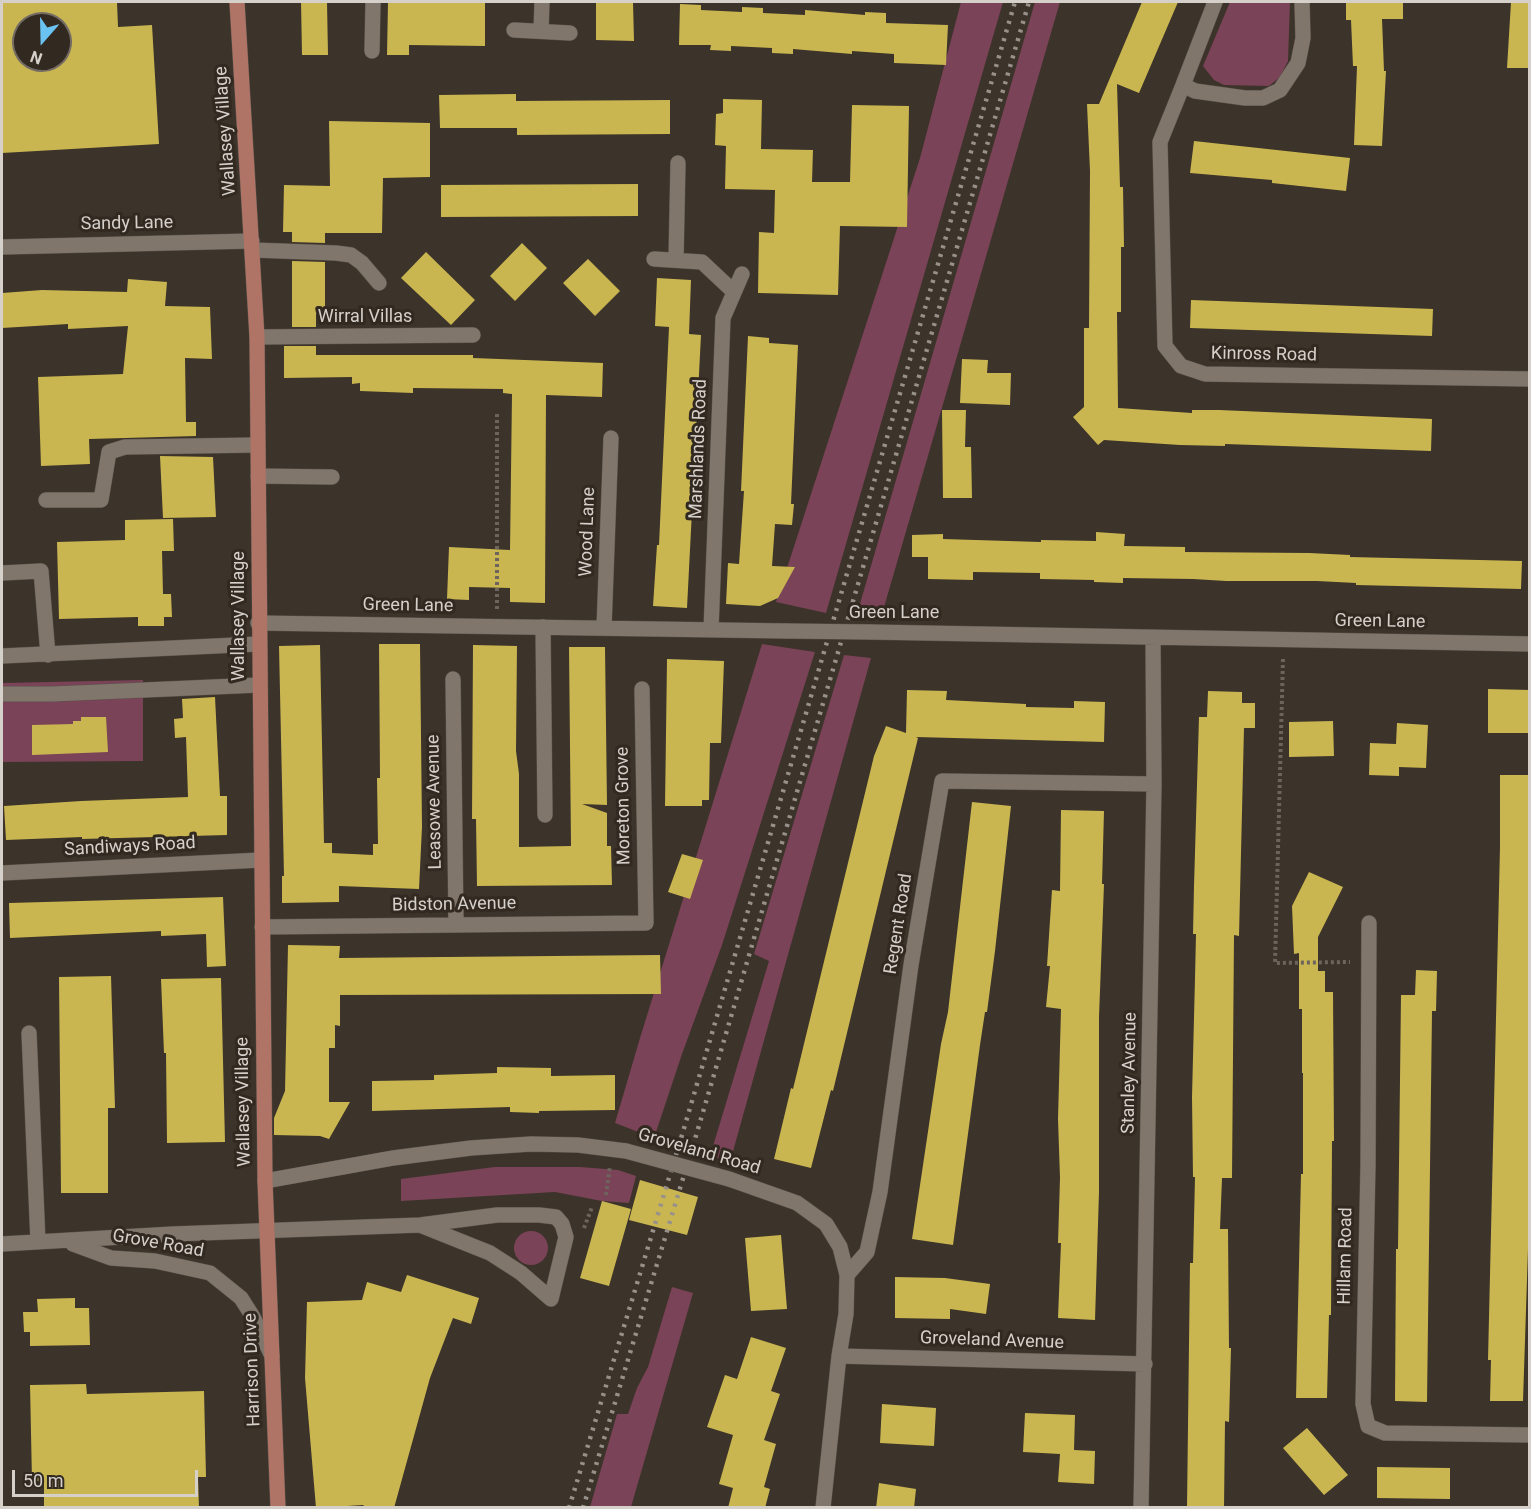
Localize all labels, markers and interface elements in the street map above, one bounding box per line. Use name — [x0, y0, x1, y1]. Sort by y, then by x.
north arrow — [12, 12, 72, 72]
text: N — [28, 47, 45, 68]
street label: Wallasey Village — [211, 66, 241, 196]
street label: Sandy Lane — [81, 212, 173, 236]
street label: Wirral Villas — [318, 306, 412, 328]
street label: Kinross Road — [1211, 343, 1317, 367]
street label: Marshlands Road — [686, 379, 712, 519]
street label: Wood Lane — [576, 487, 600, 577]
street label: Wallasey Village — [228, 551, 250, 681]
street label: Green Lane — [362, 594, 454, 618]
street label: Green Lane — [849, 602, 939, 624]
street label: Green Lane — [1334, 610, 1426, 634]
street label: Leasowe Avenue — [423, 734, 447, 870]
street label: Moreton Grove — [612, 747, 636, 865]
street label: Sandiways Road — [64, 833, 196, 861]
street label: Regent Road — [880, 872, 918, 976]
street label: Bidston Avenue — [392, 893, 516, 917]
street label: Stanley Avenue — [1118, 1012, 1142, 1134]
street label: Wallasey Village — [232, 1037, 256, 1167]
street label: Groveland Road — [635, 1124, 763, 1180]
street label: Hillam Road — [1334, 1207, 1358, 1305]
street label: Grove Road — [111, 1225, 205, 1263]
street label: Harrison Drive — [240, 1313, 266, 1427]
street label: Groveland Avenue — [920, 1328, 1064, 1354]
scale bar — [15, 1458, 201, 1496]
text: 50 m — [23, 1470, 63, 1491]

